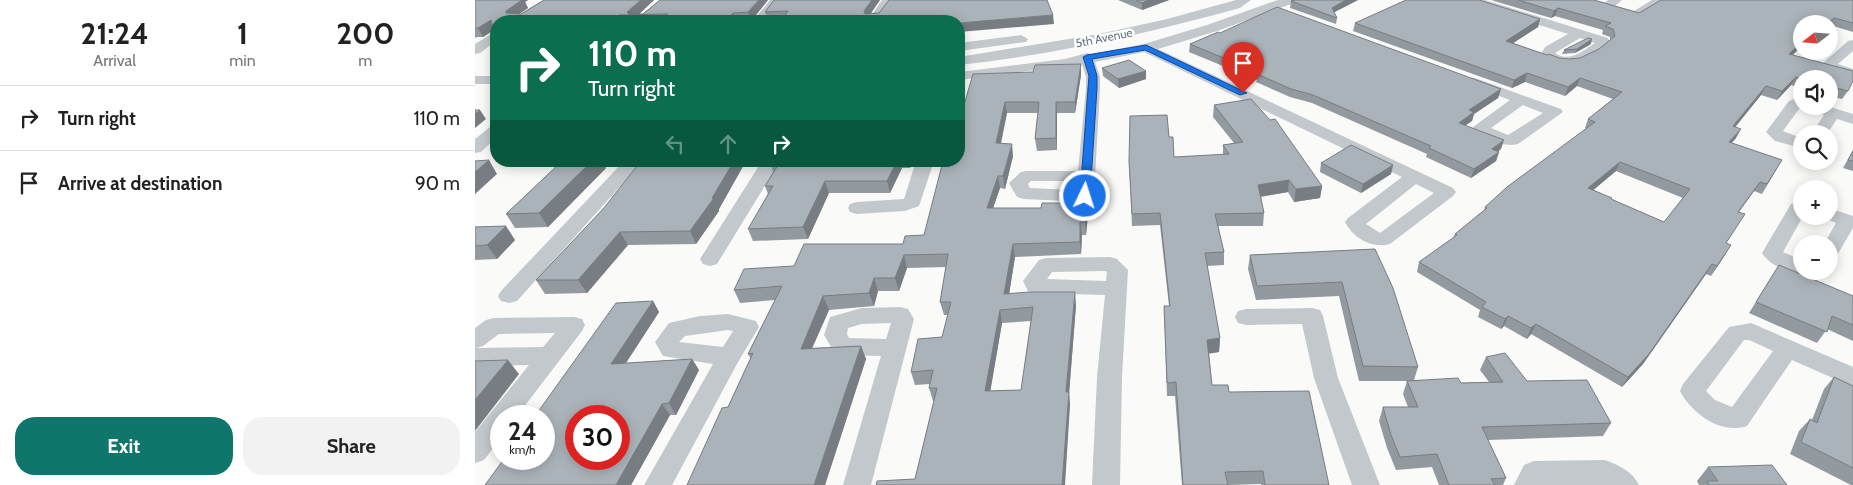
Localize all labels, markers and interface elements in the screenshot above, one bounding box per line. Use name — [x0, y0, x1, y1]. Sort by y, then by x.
text: 21:24 — [81, 15, 149, 52]
text: 1 — [237, 15, 248, 52]
text: 200 — [336, 15, 394, 52]
north arrow — [1793, 15, 1837, 60]
map controls — [1793, 15, 1838, 280]
street label: 5th Avenue — [1074, 25, 1134, 50]
text: 110 m — [588, 32, 677, 75]
icon: right — [505, 35, 570, 100]
pin — [1222, 42, 1264, 93]
icon: arrive — [1229, 49, 1257, 77]
text: Arrival — [93, 51, 136, 70]
text: min — [229, 51, 256, 70]
text: m — [358, 51, 372, 70]
button: sound — [1793, 70, 1838, 115]
text: Turn right — [588, 75, 675, 102]
icon: right — [15, 104, 43, 132]
text: Turn right — [58, 107, 136, 130]
text: 110 m — [413, 107, 460, 130]
button: search — [1793, 125, 1838, 170]
icon: left — [661, 130, 689, 158]
icon: ahead — [714, 130, 742, 158]
icon: right — [767, 130, 795, 158]
icon: arrive — [15, 169, 43, 197]
position arrow — [1058, 169, 1110, 221]
text: Arrive at destination — [58, 172, 222, 195]
text: 90 m — [415, 172, 460, 195]
button: + — [1793, 180, 1838, 225]
button: − — [1793, 235, 1838, 280]
speed limit sign: 30 — [565, 405, 630, 470]
text: 24 — [508, 416, 537, 446]
button: Exit — [15, 417, 233, 475]
button: Share — [243, 417, 460, 475]
text: km/h — [509, 442, 536, 457]

